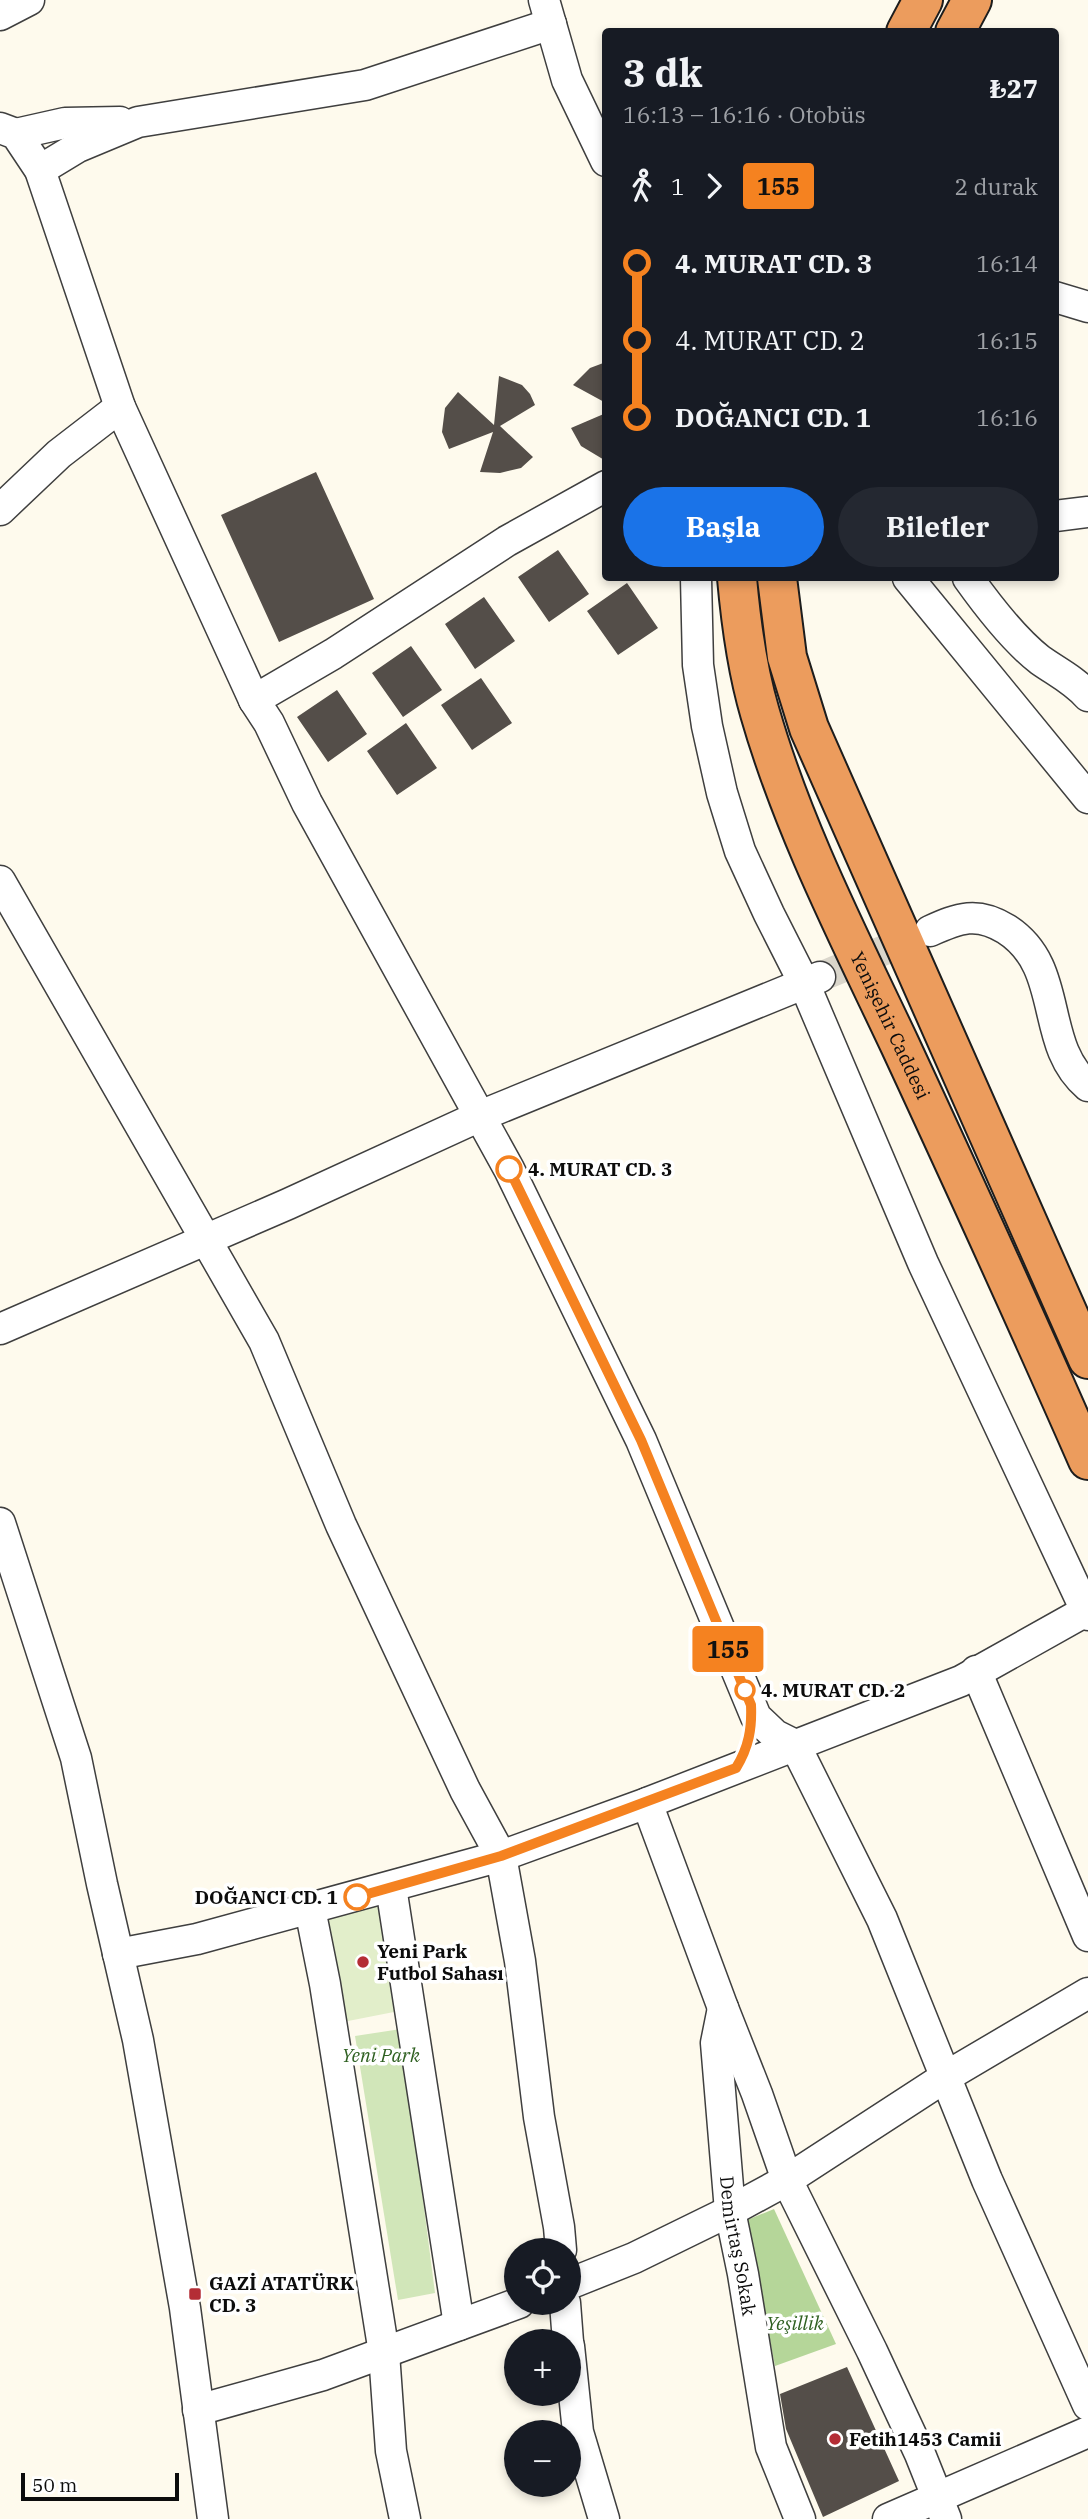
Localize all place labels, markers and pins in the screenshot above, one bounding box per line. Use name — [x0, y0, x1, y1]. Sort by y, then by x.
marker: 4. MURAT CD. 3 — [496, 1156, 522, 1182]
place label: 4. MURAT CD. 3 — [528, 1157, 672, 1181]
place label: 4. MURAT CD. 2 — [761, 1678, 905, 1702]
marker: 4. MURAT CD. 2 — [735, 1680, 755, 1700]
marker: DOĞANCI CD. 1 — [344, 1884, 370, 1910]
place label: DOĞANCI CD. 1 — [195, 1885, 338, 1909]
place label: Yeni Park Futbol Sahası — [377, 1939, 504, 1985]
marker: Yeni Park Futbol Sahası — [355, 1954, 371, 1970]
place label: GAZİ ATATÜRK CD. 3 — [209, 2271, 355, 2317]
marker: GAZİ ATATÜRK CD. 3 — [187, 2286, 203, 2302]
place label: Fetih1453 Camii — [849, 2427, 1001, 2451]
marker: Fetih1453 Camii — [827, 2431, 843, 2447]

